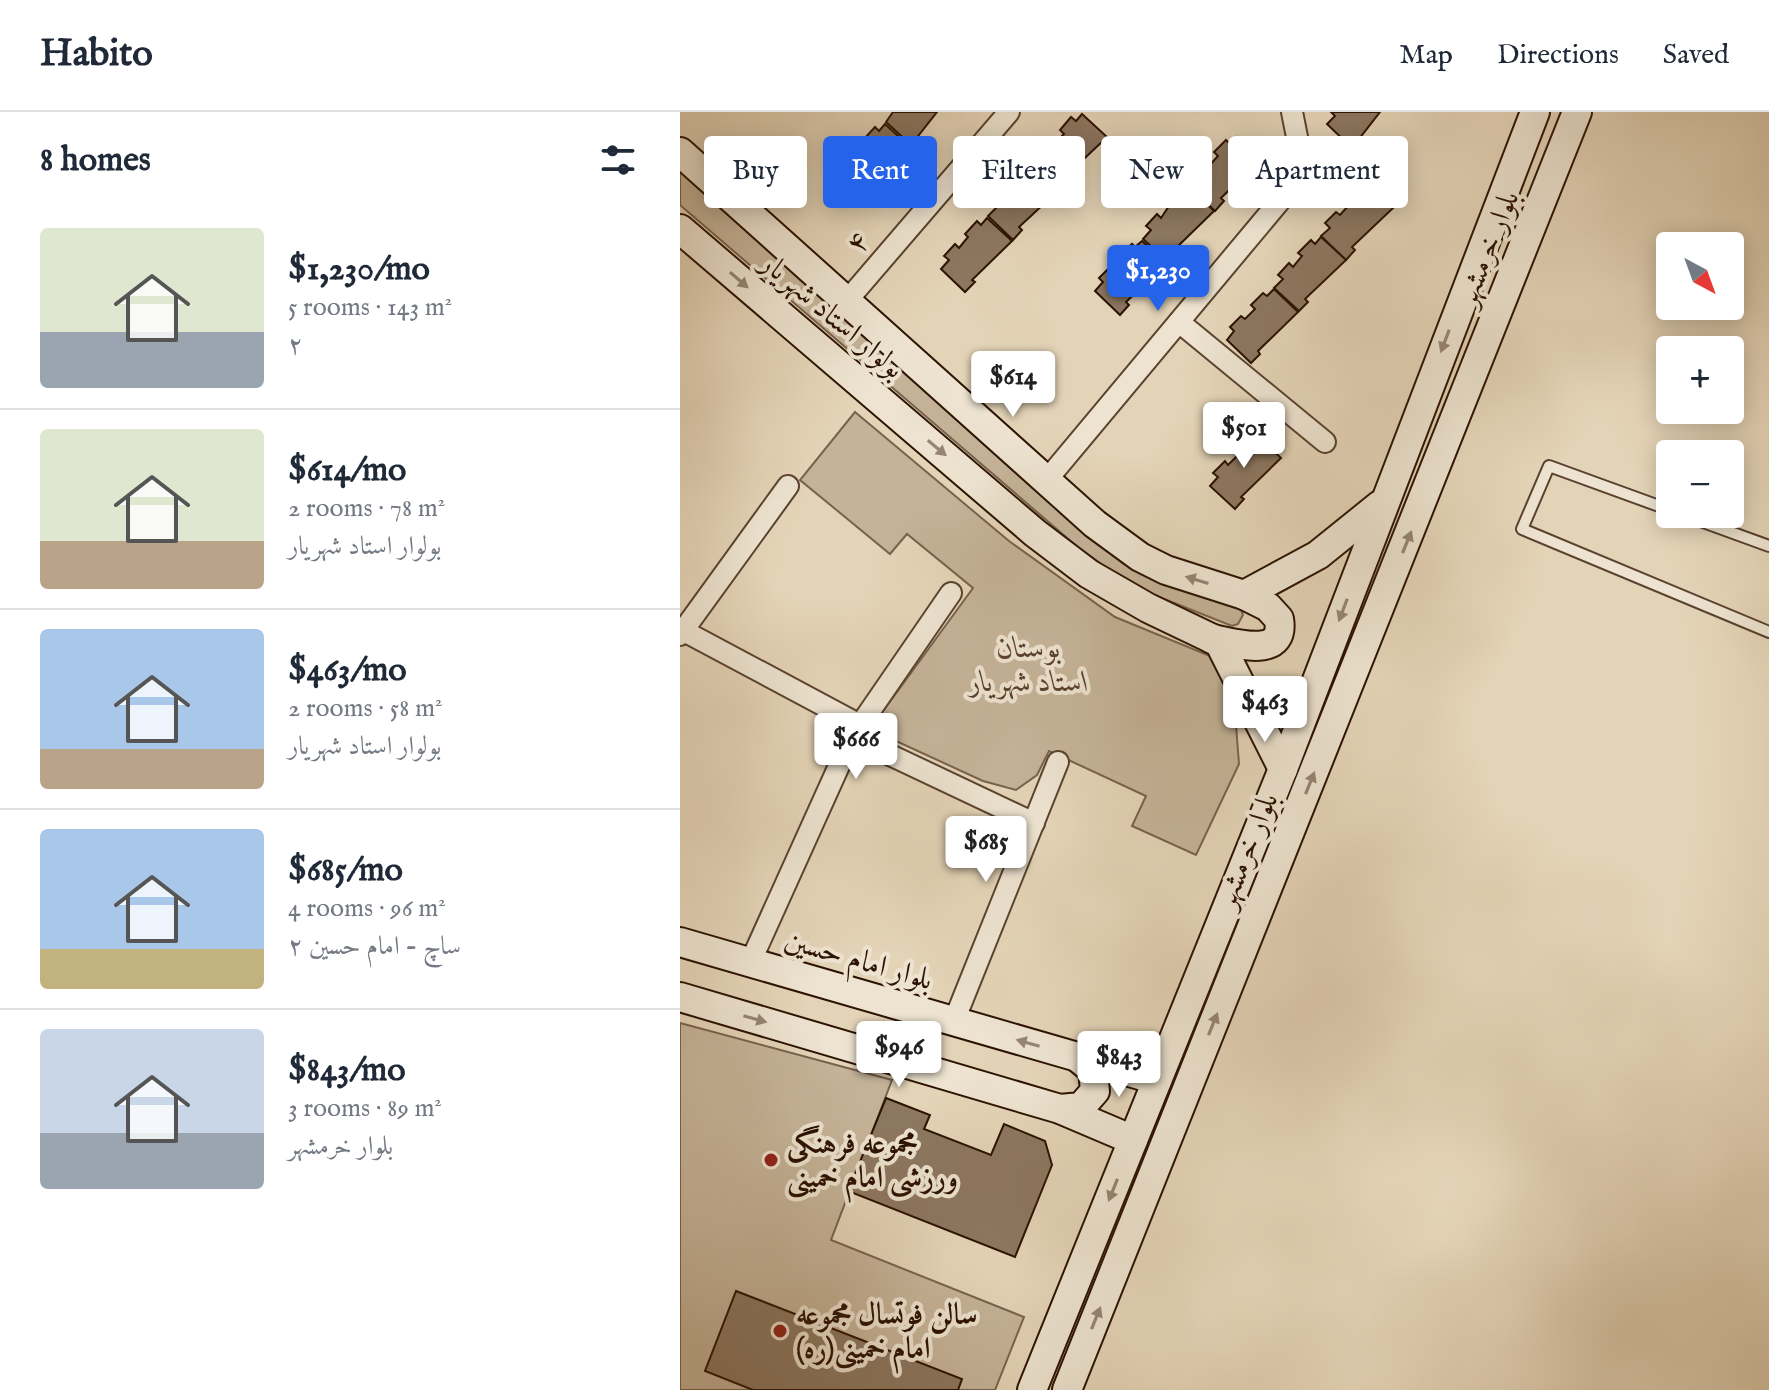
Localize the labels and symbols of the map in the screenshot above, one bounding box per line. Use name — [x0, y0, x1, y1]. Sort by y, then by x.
street label: بلوار خرمشهر — [1447, 185, 1529, 315]
street label: ۴ — [838, 224, 879, 262]
north arrow — [1656, 232, 1744, 320]
street label: بولوار استاد شهریار — [749, 243, 912, 388]
pin: $1,230 — [1093, 245, 1223, 313]
one-way arrow — [729, 271, 749, 288]
one-way arrow — [1438, 329, 1451, 353]
pin: $614 — [966, 351, 1060, 419]
pin: $501 — [1197, 402, 1291, 470]
one-way arrow — [927, 439, 947, 456]
one-way arrow — [1400, 530, 1413, 554]
one-way arrow — [1184, 573, 1208, 585]
one-way arrow — [1336, 598, 1349, 622]
park label: بوستان استاد شهریار — [967, 630, 1089, 702]
pin: $463 — [1218, 676, 1312, 744]
pin: $666 — [809, 713, 903, 781]
one-way arrow — [1304, 771, 1317, 795]
street label: بلوار خرمشهر — [1206, 787, 1288, 917]
pin: $685 — [939, 816, 1033, 884]
street label: بلوار امام حسین — [778, 922, 937, 1005]
one-way arrow — [1207, 1012, 1220, 1036]
one-way arrow — [743, 1013, 767, 1026]
pin: $946 — [852, 1021, 946, 1089]
pin: $843 — [1072, 1031, 1166, 1099]
one-way arrow — [1016, 1036, 1040, 1049]
place label: مجموعه فرهنگی ورزشی امام خمینی — [787, 1125, 958, 1203]
marker: مجموعه فرهنگی ورزشی امام خمینی — [762, 1151, 780, 1169]
one-way arrow — [1106, 1178, 1119, 1202]
place label: سالن فوتسال مجموعه امام خمینی(ره) — [796, 1297, 978, 1374]
one-way arrow — [1090, 1306, 1103, 1330]
marker: سالن فوتسال مجموعه امام خمینی(ره) — [771, 1322, 789, 1340]

